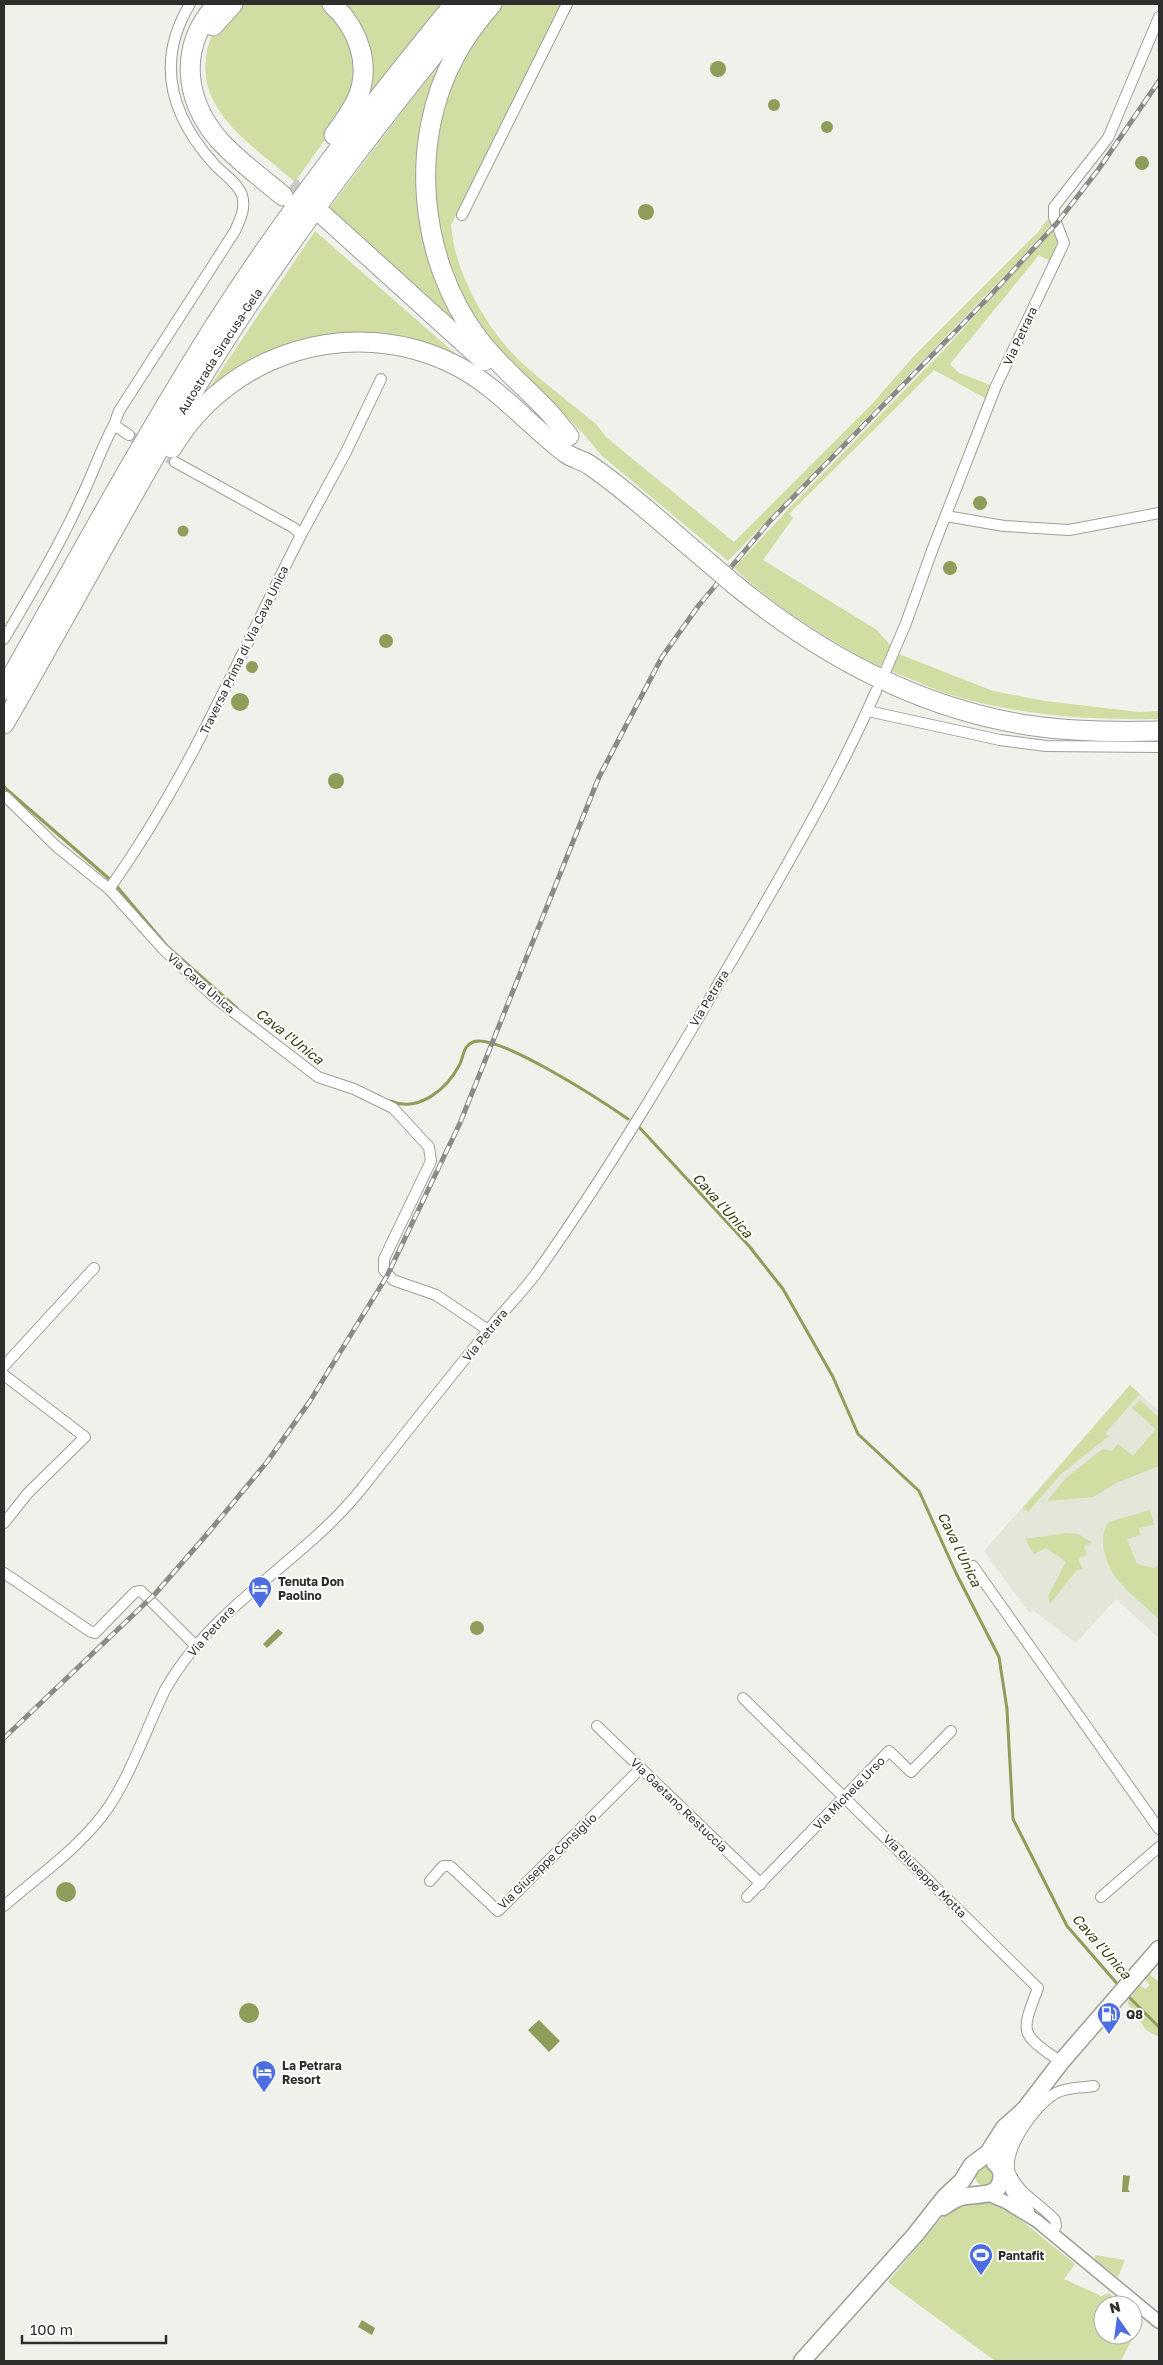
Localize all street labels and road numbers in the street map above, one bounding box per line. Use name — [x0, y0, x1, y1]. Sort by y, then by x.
street label: Autostrada Siracusa-Gela — [174, 285, 265, 417]
street label: Via Petrara — [1000, 304, 1040, 368]
street label: Traversa Prima di Via Cava Unica — [196, 563, 292, 737]
street label: Via Cava Unica — [164, 950, 238, 1016]
street label: Via Petrara — [686, 967, 732, 1029]
street label: Via Petrara — [459, 1306, 511, 1364]
street label: Via Petrara — [184, 1602, 238, 1660]
street label: Via Michele Urso — [810, 1753, 888, 1833]
street label: Via Gaetano Restuccia — [627, 1755, 731, 1855]
street label: Via Giuseppe Consiglio — [494, 1810, 600, 1912]
street label: Via Giuseppe Motta — [880, 1831, 970, 1921]

